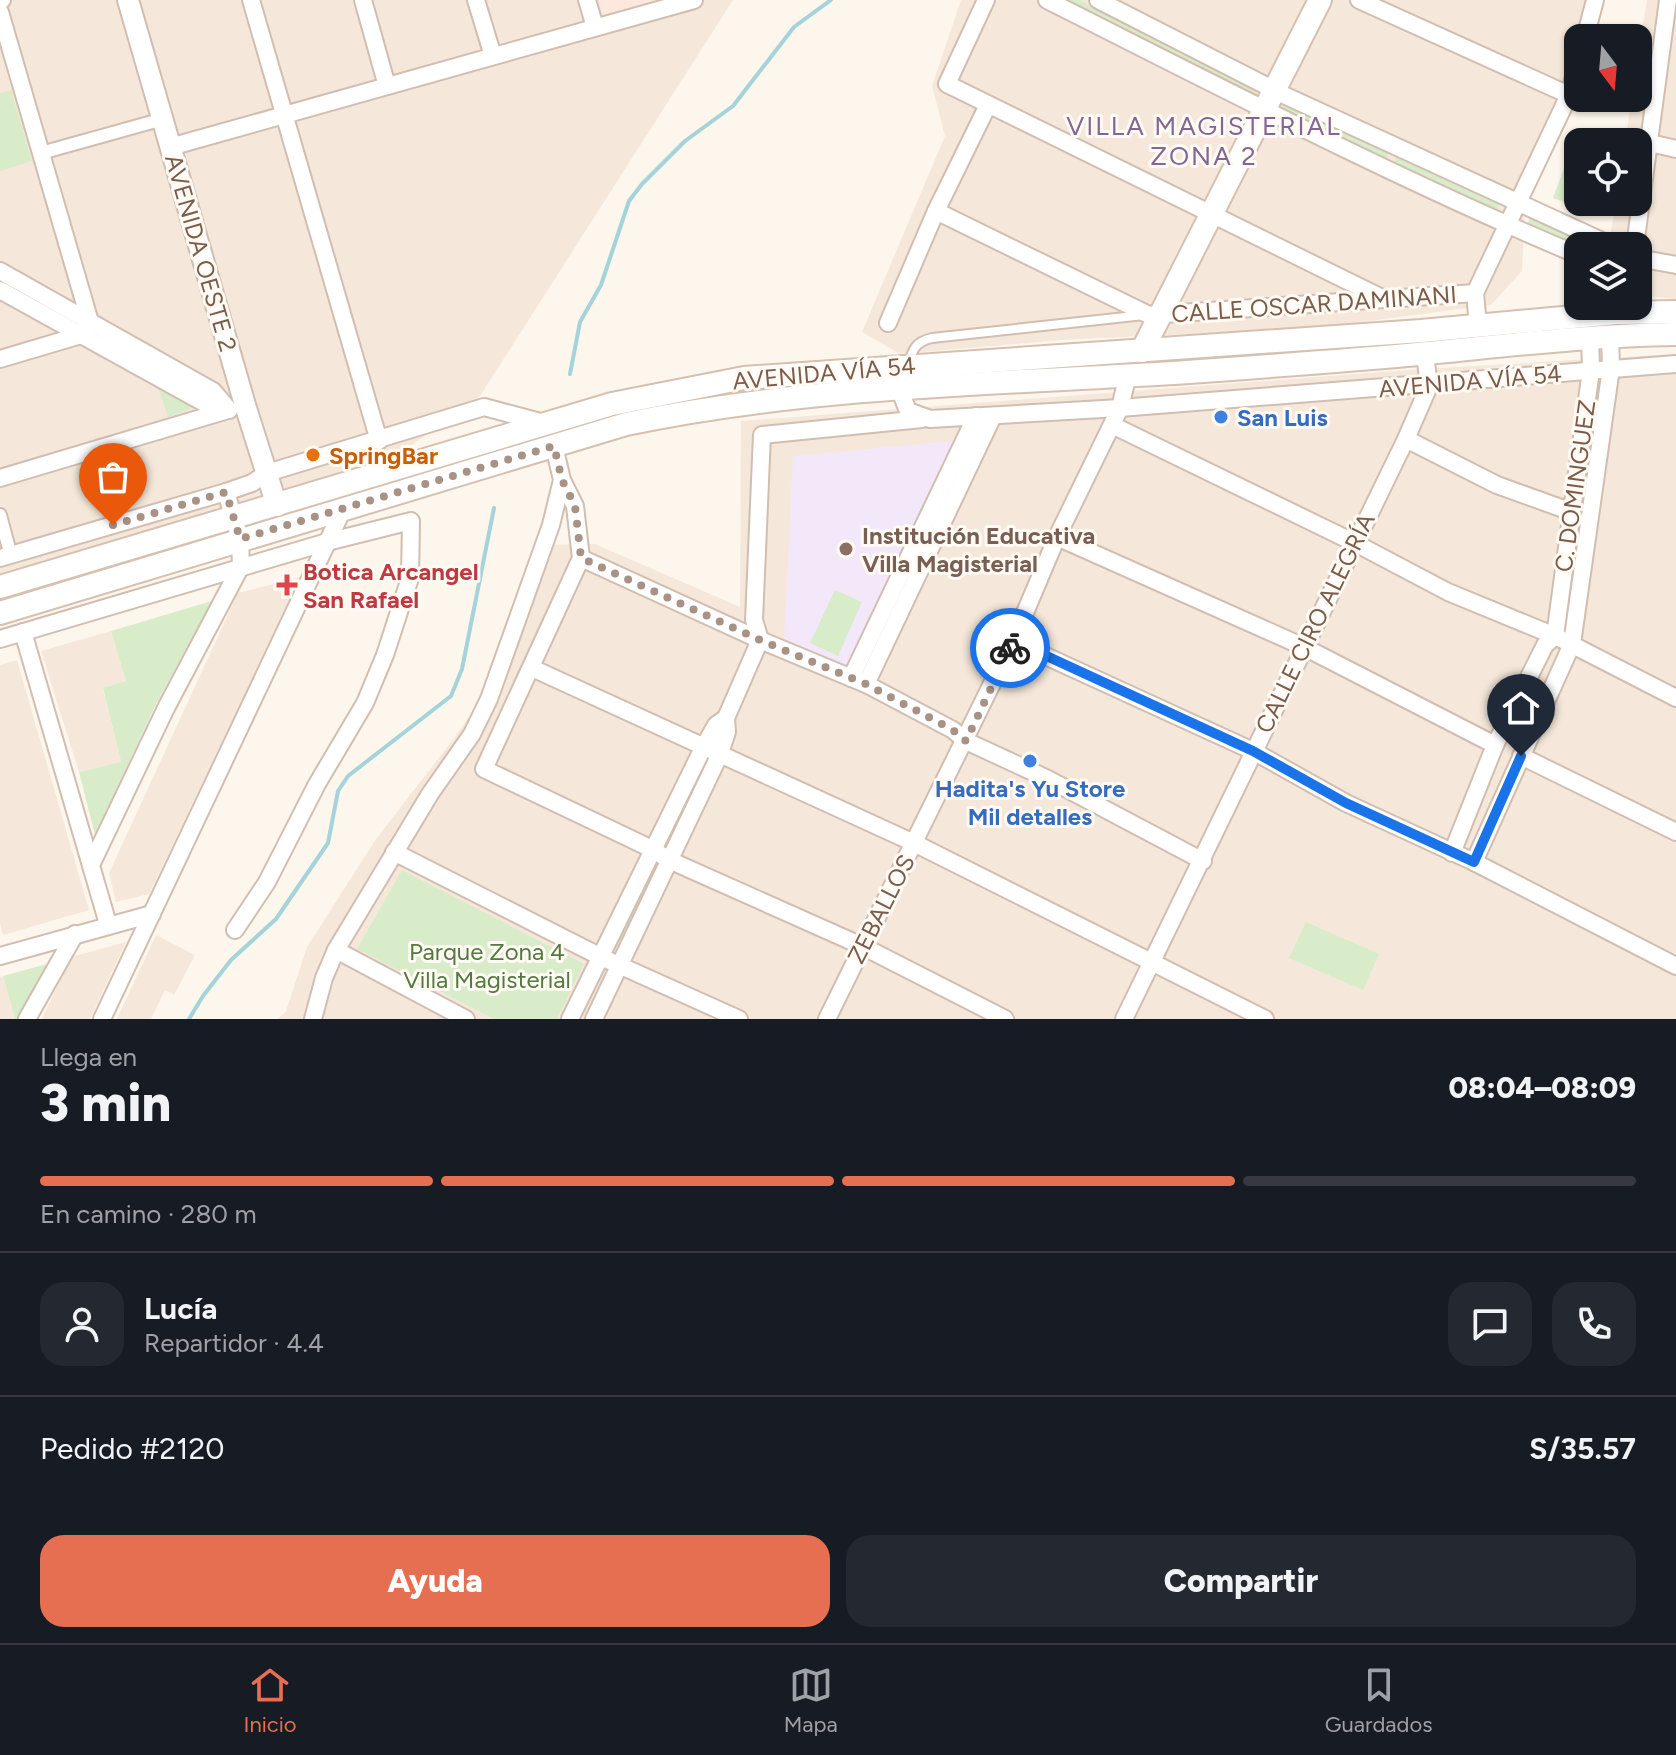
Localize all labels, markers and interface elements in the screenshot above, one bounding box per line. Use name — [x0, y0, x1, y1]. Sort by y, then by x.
north arrow — [1564, 24, 1652, 112]
map controls — [1564, 24, 1652, 320]
district label: VILLA MAGISTERIAL ZONA 2 — [1066, 110, 1342, 172]
button: locate — [1564, 128, 1652, 216]
street label: AVENIDA OESTE 2 — [159, 151, 243, 355]
button: layers — [1564, 232, 1652, 320]
street label: CALLE OSCAR DAMINANI — [1170, 280, 1458, 328]
street label: AVENIDA VÍA 54 — [731, 351, 917, 395]
street label: AVENIDA VÍA 54 — [1377, 359, 1563, 403]
street label: C. DOMINGUEZ — [1549, 398, 1601, 574]
place label: San Luis — [1237, 403, 1328, 432]
marker: San Luis — [1212, 408, 1230, 426]
place label: SpringBar — [329, 441, 438, 470]
pin — [79, 443, 147, 525]
marker: SpringBar — [304, 446, 322, 464]
icon: bag — [91, 455, 135, 499]
street label: CALLE CIRO ALEGRÍA — [1249, 508, 1381, 738]
place label: Institución Educativa Villa Magisterial — [862, 521, 1095, 578]
marker: Institución Educativa Villa Magisterial — [837, 540, 855, 558]
place label: Botica Arcangel San Rafael — [303, 557, 479, 614]
marker: Botica Arcangel San Rafael — [278, 576, 296, 594]
courier — [970, 608, 1050, 688]
icon: bike — [988, 626, 1032, 670]
pin — [1487, 674, 1555, 756]
icon: home — [1499, 686, 1543, 730]
marker: Hadita's Yu Store Mil detalles — [1021, 752, 1039, 770]
place label: Hadita's Yu Store Mil detalles — [935, 774, 1125, 831]
street label: ZEBALLOS — [841, 850, 921, 968]
park label: Parque Zona 4 Villa Magisterial — [403, 937, 571, 994]
text: Llega en — [40, 1041, 137, 1073]
text: 08:04–08:09 — [1448, 1069, 1636, 1106]
text: 3 min — [40, 1072, 171, 1134]
text: En camino · 280 m — [40, 1198, 257, 1230]
button: person — [40, 1282, 124, 1366]
button: chat — [1448, 1282, 1532, 1366]
button: phone — [1552, 1282, 1636, 1366]
text: Lucía — [144, 1290, 217, 1327]
text: Repartidor · 4.4 — [144, 1327, 324, 1359]
text: Pedido #2120 — [40, 1430, 224, 1467]
text: S/35.57 — [1529, 1430, 1636, 1467]
button: Ayuda — [40, 1535, 830, 1627]
button: Compartir — [846, 1535, 1636, 1627]
tab: Inicio — [244, 1663, 297, 1738]
tab: Mapa — [784, 1663, 838, 1738]
tab: Guardados — [1325, 1663, 1432, 1738]

